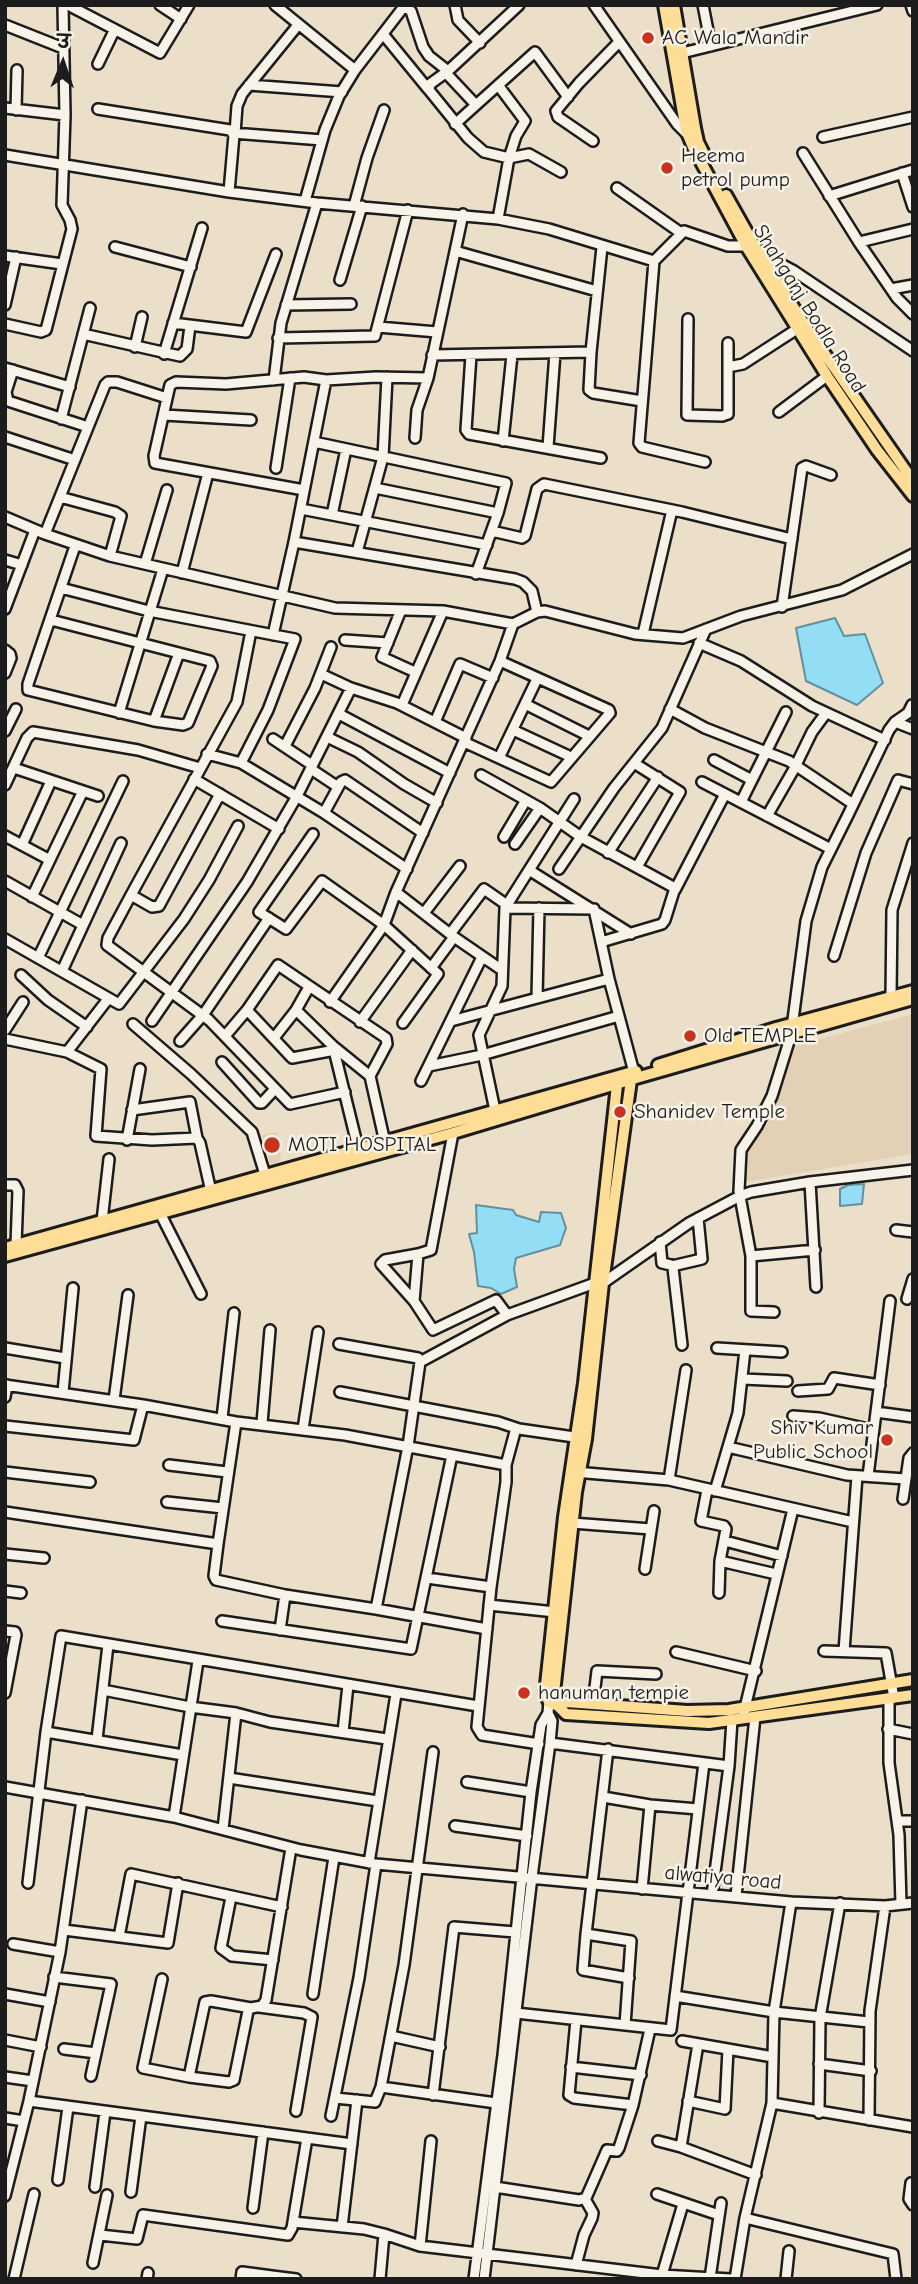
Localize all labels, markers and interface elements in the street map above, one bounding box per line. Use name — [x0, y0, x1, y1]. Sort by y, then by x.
place label: AC Wala Mandir — [662, 25, 808, 51]
north arrow — [28, 28, 98, 98]
marker: AC Wala Mandir — [640, 30, 656, 46]
text: उ — [57, 31, 70, 53]
place label: Heema petrol pump — [681, 143, 790, 193]
marker: Heema petrol pump — [659, 160, 675, 176]
street label: Shahganj Bodla Road — [747, 220, 871, 398]
place label: Old TEMPLE — [704, 1023, 816, 1049]
marker: Old TEMPLE — [682, 1028, 698, 1044]
place label: Shanidev Temple — [634, 1099, 785, 1125]
marker: Shanidev Temple — [612, 1104, 628, 1120]
place label: MOTI HOSPITAL — [288, 1132, 436, 1158]
marker: MOTI HOSPITAL — [262, 1135, 282, 1155]
place label: Shiv Kumar Public School — [753, 1415, 873, 1465]
marker: Shiv Kumar Public School — [879, 1432, 895, 1448]
place label: hanuman tempie — [538, 1680, 689, 1706]
marker: hanuman tempie — [516, 1685, 532, 1701]
street label: alwatiya road — [664, 1860, 782, 1896]

